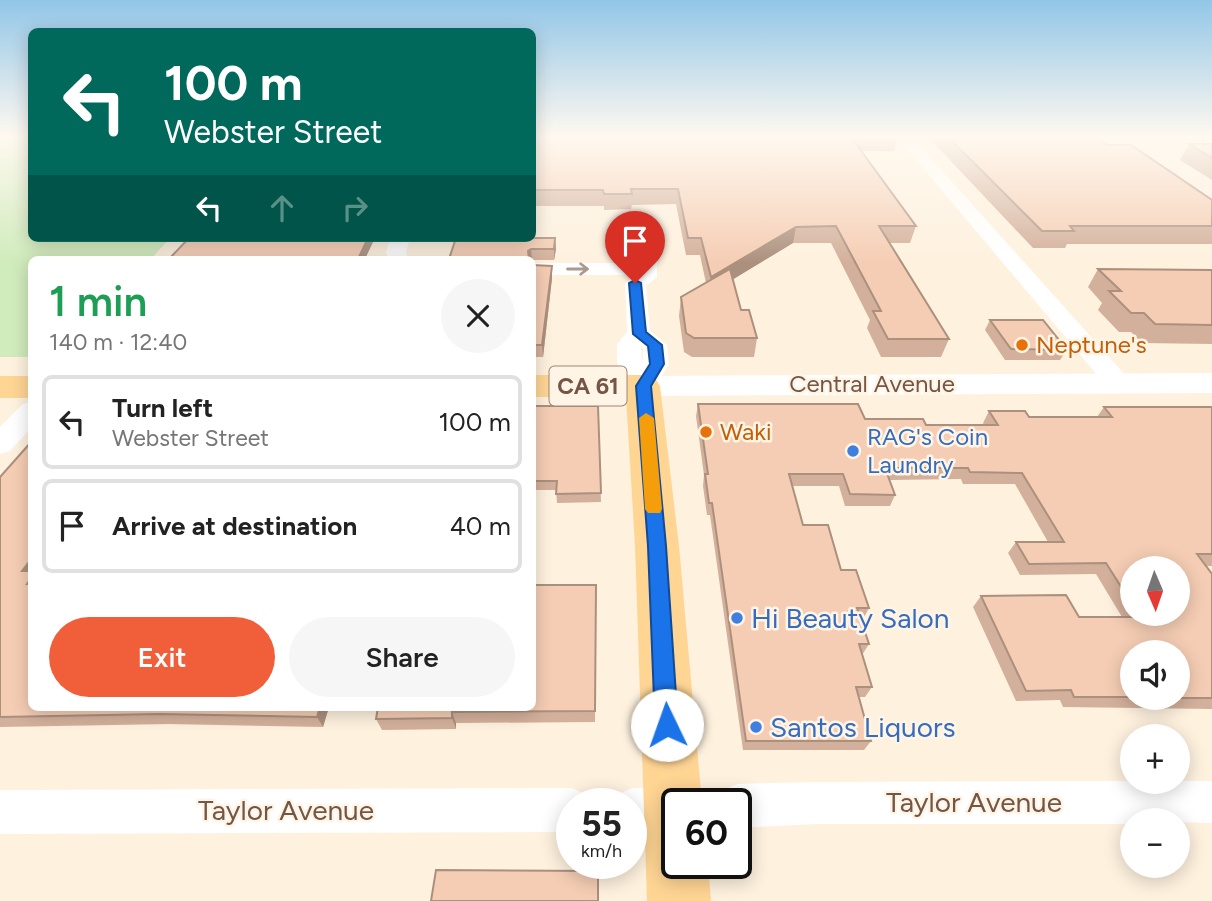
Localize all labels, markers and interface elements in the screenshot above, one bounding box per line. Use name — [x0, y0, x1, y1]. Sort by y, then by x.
text: 100 m — [164, 53, 303, 112]
icon: left — [49, 56, 140, 147]
text: Webster Street — [164, 113, 382, 151]
icon: left — [190, 189, 228, 227]
icon: ahead — [263, 189, 301, 227]
icon: right — [336, 189, 374, 227]
pin — [605, 211, 665, 283]
icon: arrive — [616, 222, 654, 260]
one-way arrow — [566, 262, 589, 276]
text: 1 min — [49, 276, 147, 327]
button: close — [441, 279, 515, 353]
text: 140 m · 12:40 — [49, 328, 187, 356]
place label: Neptune's — [1036, 330, 1147, 359]
marker: Neptune's — [1014, 337, 1030, 353]
road number: CA 61 — [550, 366, 626, 406]
street label: Central Avenue — [789, 369, 955, 398]
text: Turn left — [112, 392, 213, 424]
icon: left — [53, 403, 91, 441]
text: 100 m — [438, 406, 511, 438]
place label: Waki — [720, 417, 772, 446]
place label: RAG's Coin Laundry — [867, 422, 988, 479]
text: Webster Street — [112, 424, 269, 452]
marker: Waki — [698, 424, 714, 440]
marker: RAG's Coin Laundry — [845, 443, 861, 459]
icon: arrive — [53, 507, 91, 545]
text: Arrive at destination — [112, 510, 357, 542]
text: 40 m — [450, 510, 511, 542]
north arrow — [1120, 556, 1190, 626]
map controls — [1120, 556, 1190, 878]
place label: Hi Beauty Salon — [751, 601, 949, 635]
marker: Hi Beauty Salon — [729, 610, 745, 626]
button: Exit — [49, 617, 275, 697]
button: Share — [289, 617, 515, 697]
button: sound — [1120, 640, 1190, 710]
position arrow — [630, 688, 704, 762]
place label: Santos Liquors — [770, 710, 955, 744]
marker: Santos Liquors — [748, 719, 764, 735]
button: + — [1120, 724, 1190, 794]
street label: Taylor Avenue — [886, 785, 1062, 819]
speed limit sign: 60 — [661, 788, 752, 879]
street label: Taylor Avenue — [198, 793, 374, 827]
text: 55 — [581, 803, 622, 845]
button: − — [1120, 808, 1190, 878]
text: km/h — [581, 840, 622, 862]

